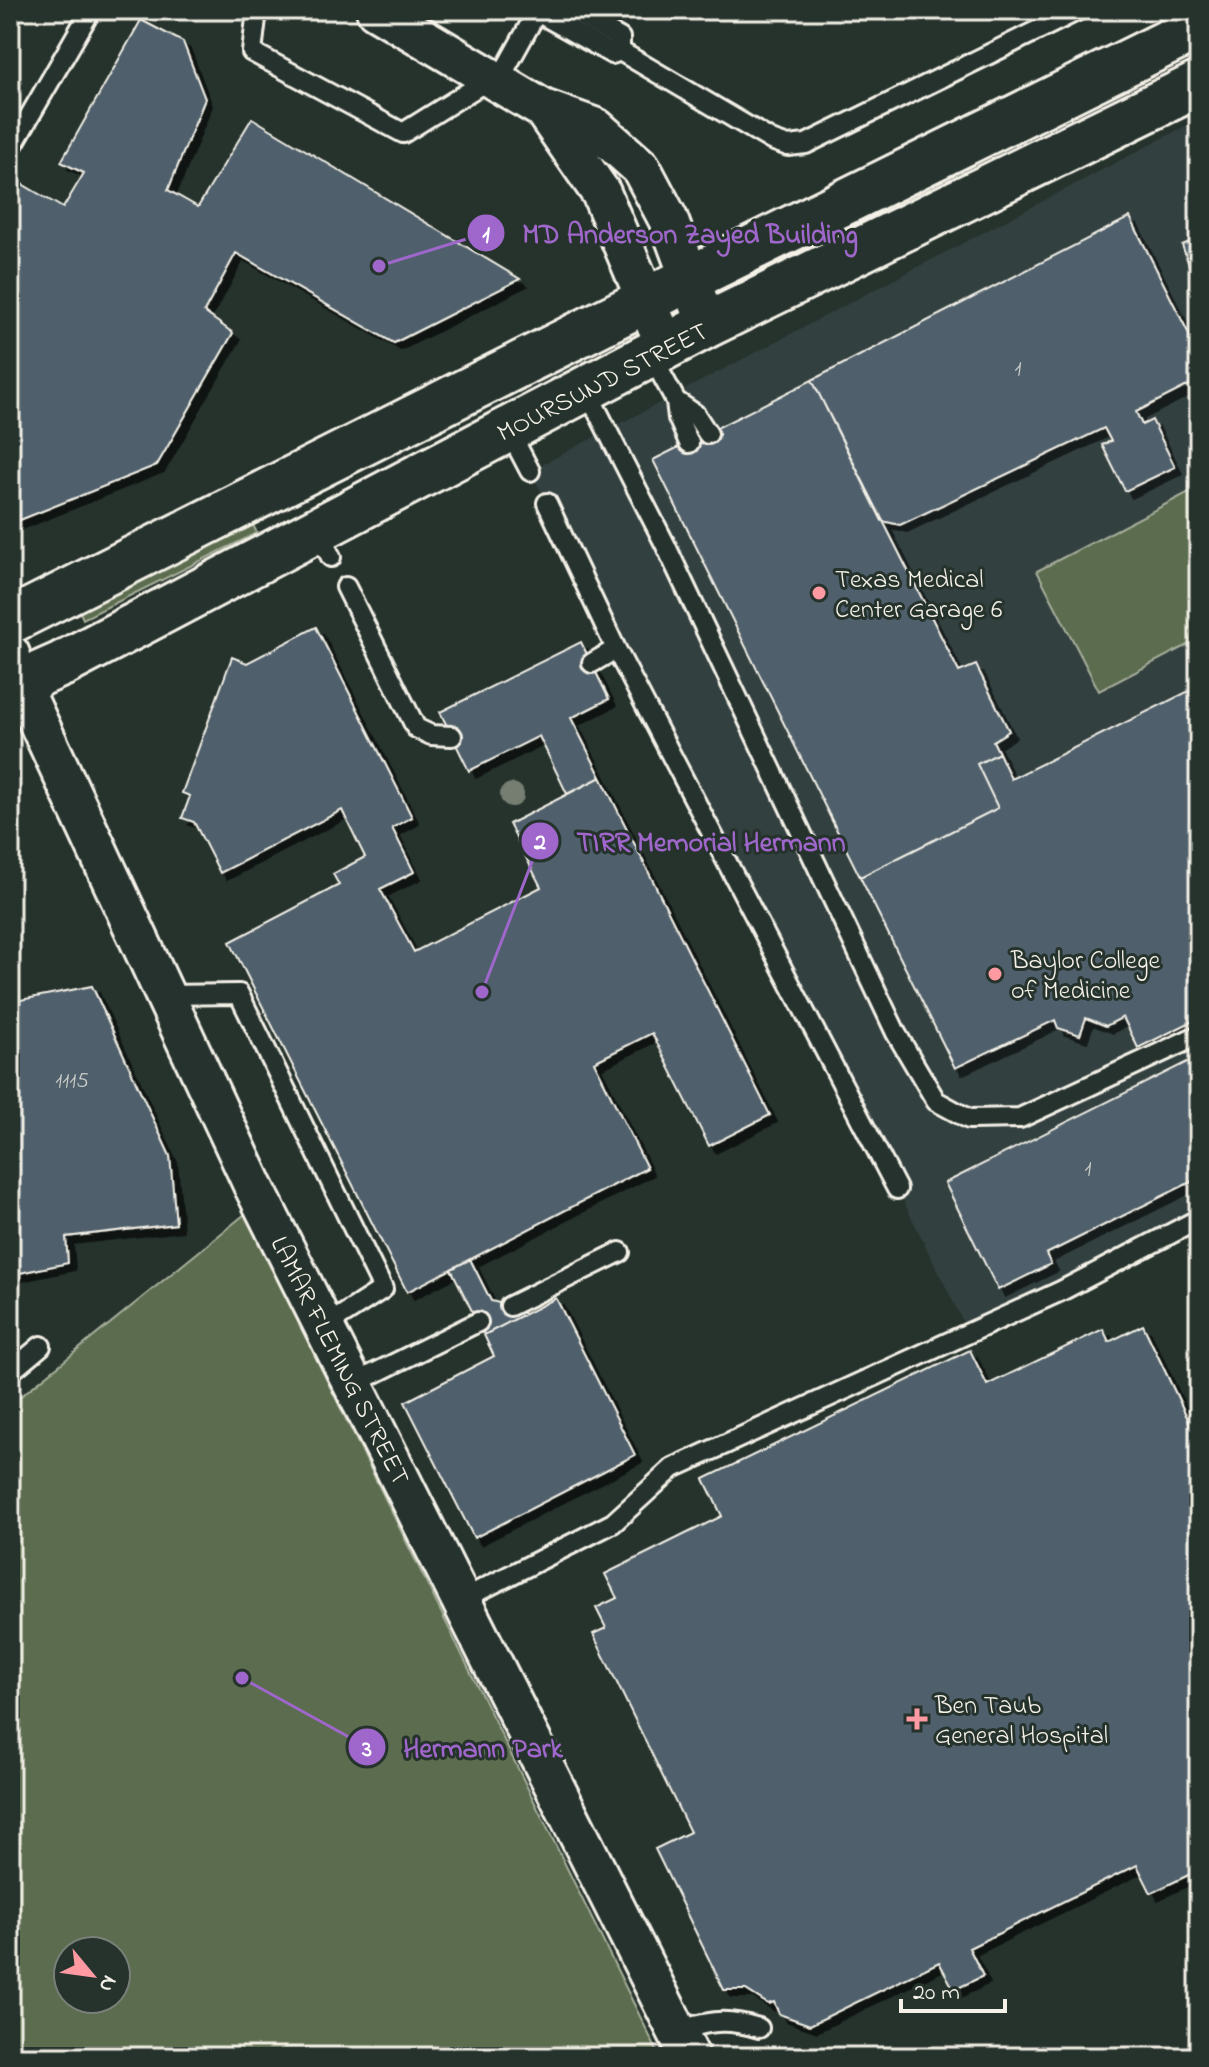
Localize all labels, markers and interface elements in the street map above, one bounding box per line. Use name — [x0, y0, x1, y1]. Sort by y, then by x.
callout: MD Anderson Zayed Building — [466, 207, 874, 259]
text: MD Anderson Zayed Building — [522, 216, 858, 258]
text: 1 — [482, 219, 490, 254]
street label: MOURSUND STREET — [491, 314, 716, 453]
house number: 1 — [1015, 354, 1022, 386]
place label: Texas Medical Center Garage 6 — [835, 562, 1002, 630]
marker: Texas Medical Center Garage 6 — [810, 584, 828, 602]
callout: TIRR Memorial Hermann — [520, 815, 861, 867]
text: TIRR Memorial Hermann — [577, 824, 846, 865]
text: 2 — [533, 826, 546, 861]
place label: Baylor College of Medicine — [1010, 943, 1161, 1011]
marker: Baylor College of Medicine — [986, 965, 1004, 983]
house number: 1115 — [55, 1066, 89, 1098]
house number: 1 — [1085, 1154, 1092, 1186]
street label: LAMAR FLEMING STREET — [259, 1230, 418, 1493]
place label: Ben Taub General Hospital — [934, 1688, 1108, 1756]
marker: Ben Taub General Hospital — [906, 1708, 928, 1730]
callout: Hermann Park — [347, 1721, 578, 1773]
text: Hermann Park — [403, 1730, 564, 1771]
text: 3 — [361, 1733, 372, 1768]
north arrow — [52, 1935, 132, 2015]
scale bar — [901, 1963, 1005, 2013]
text: N — [89, 1969, 124, 1997]
text: 20 m — [913, 1976, 960, 2011]

